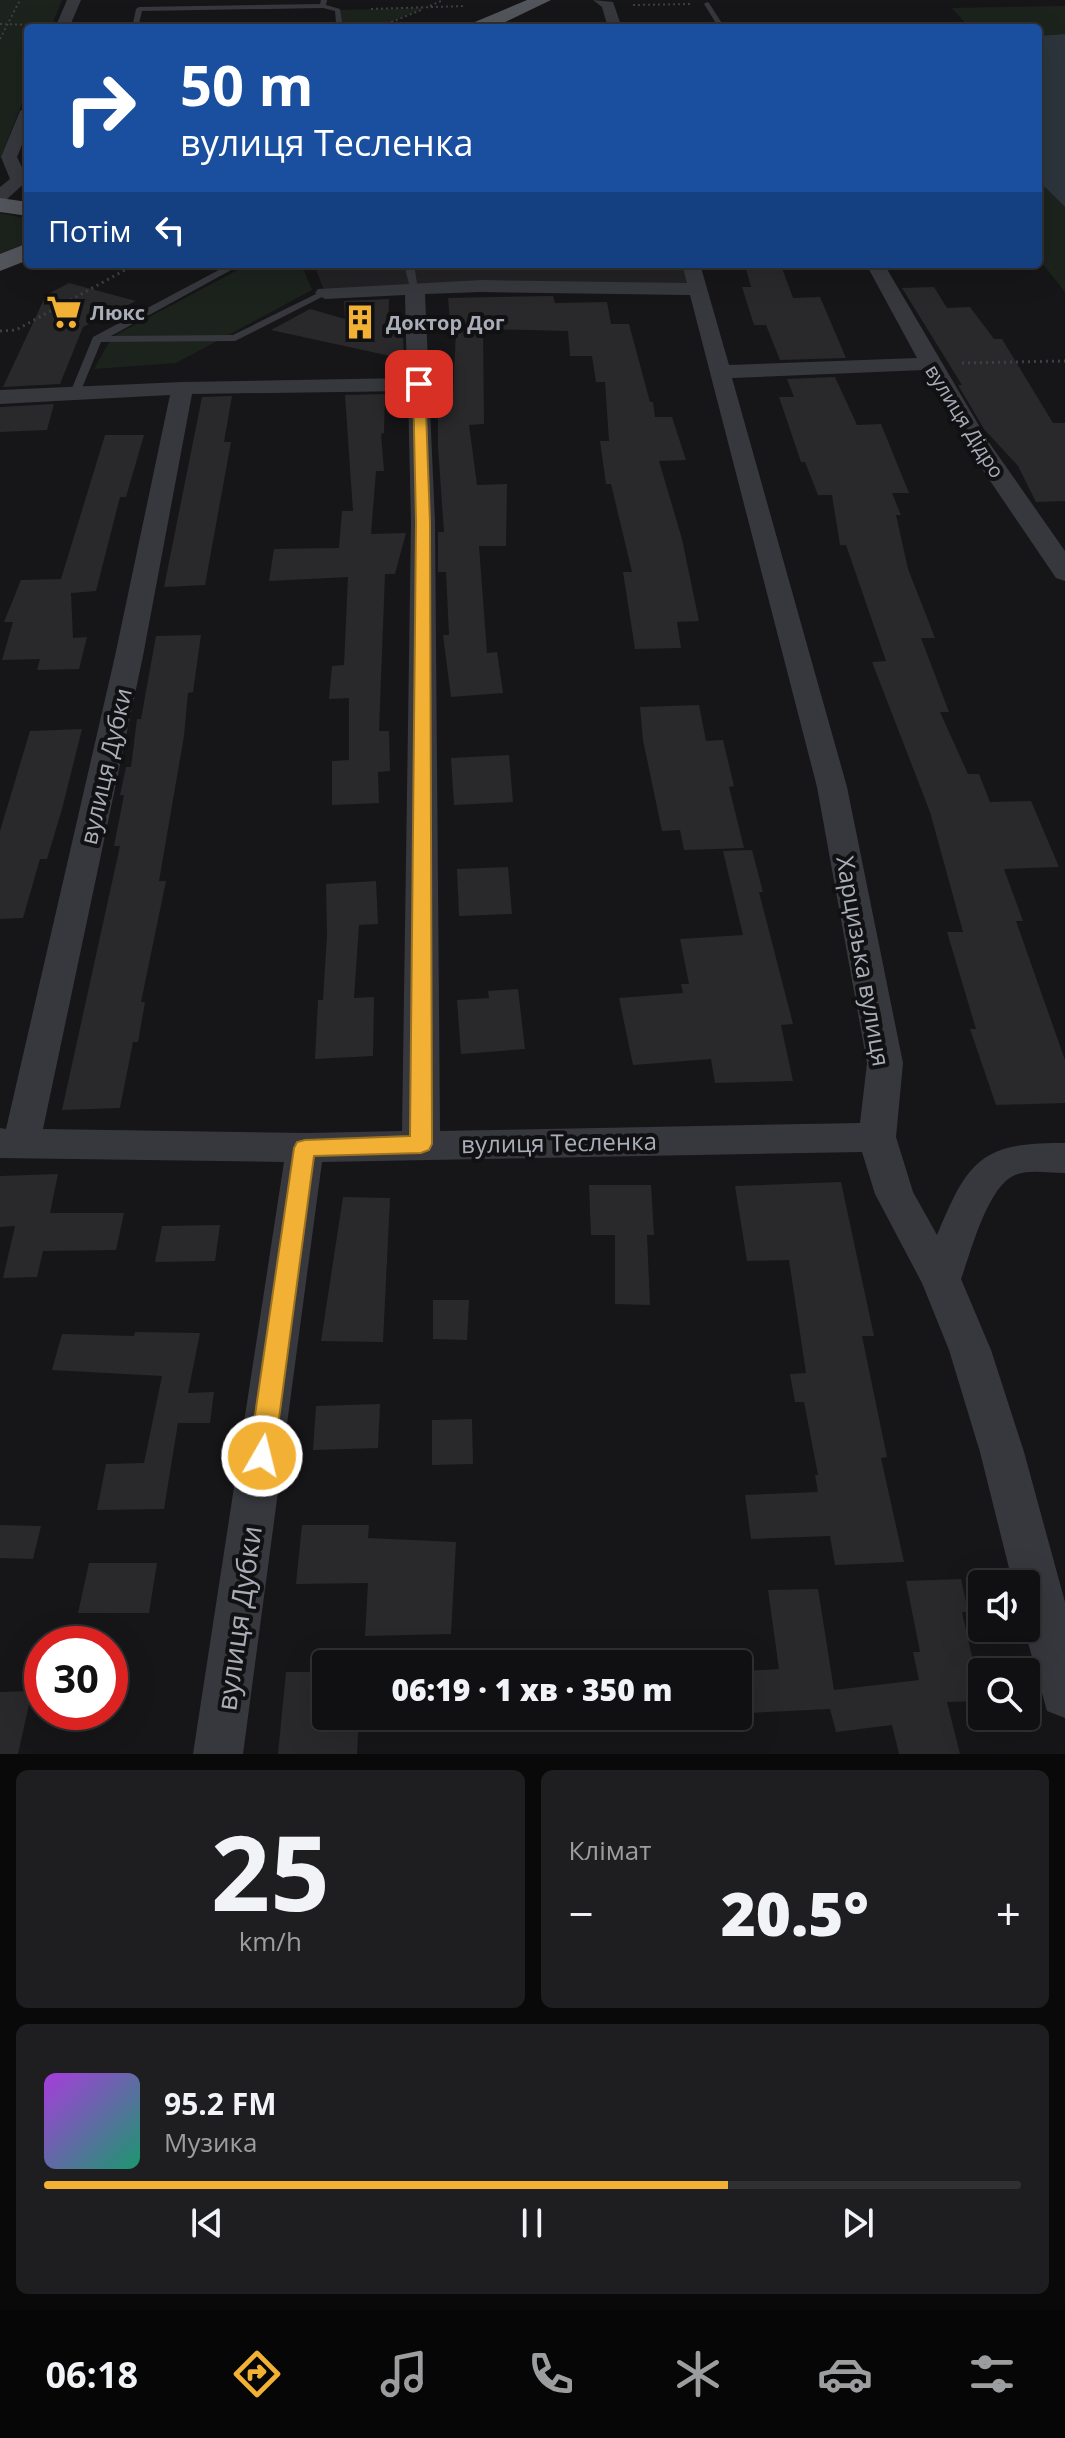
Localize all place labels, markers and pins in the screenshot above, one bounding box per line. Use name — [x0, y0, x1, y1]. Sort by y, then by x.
supermarket icon: Люкс — [45, 293, 83, 331]
place label: Люкс — [90, 299, 145, 326]
building icon: Доктор Дог — [341, 303, 379, 341]
place label: Доктор Дог — [386, 309, 505, 336]
pin — [385, 350, 453, 418]

